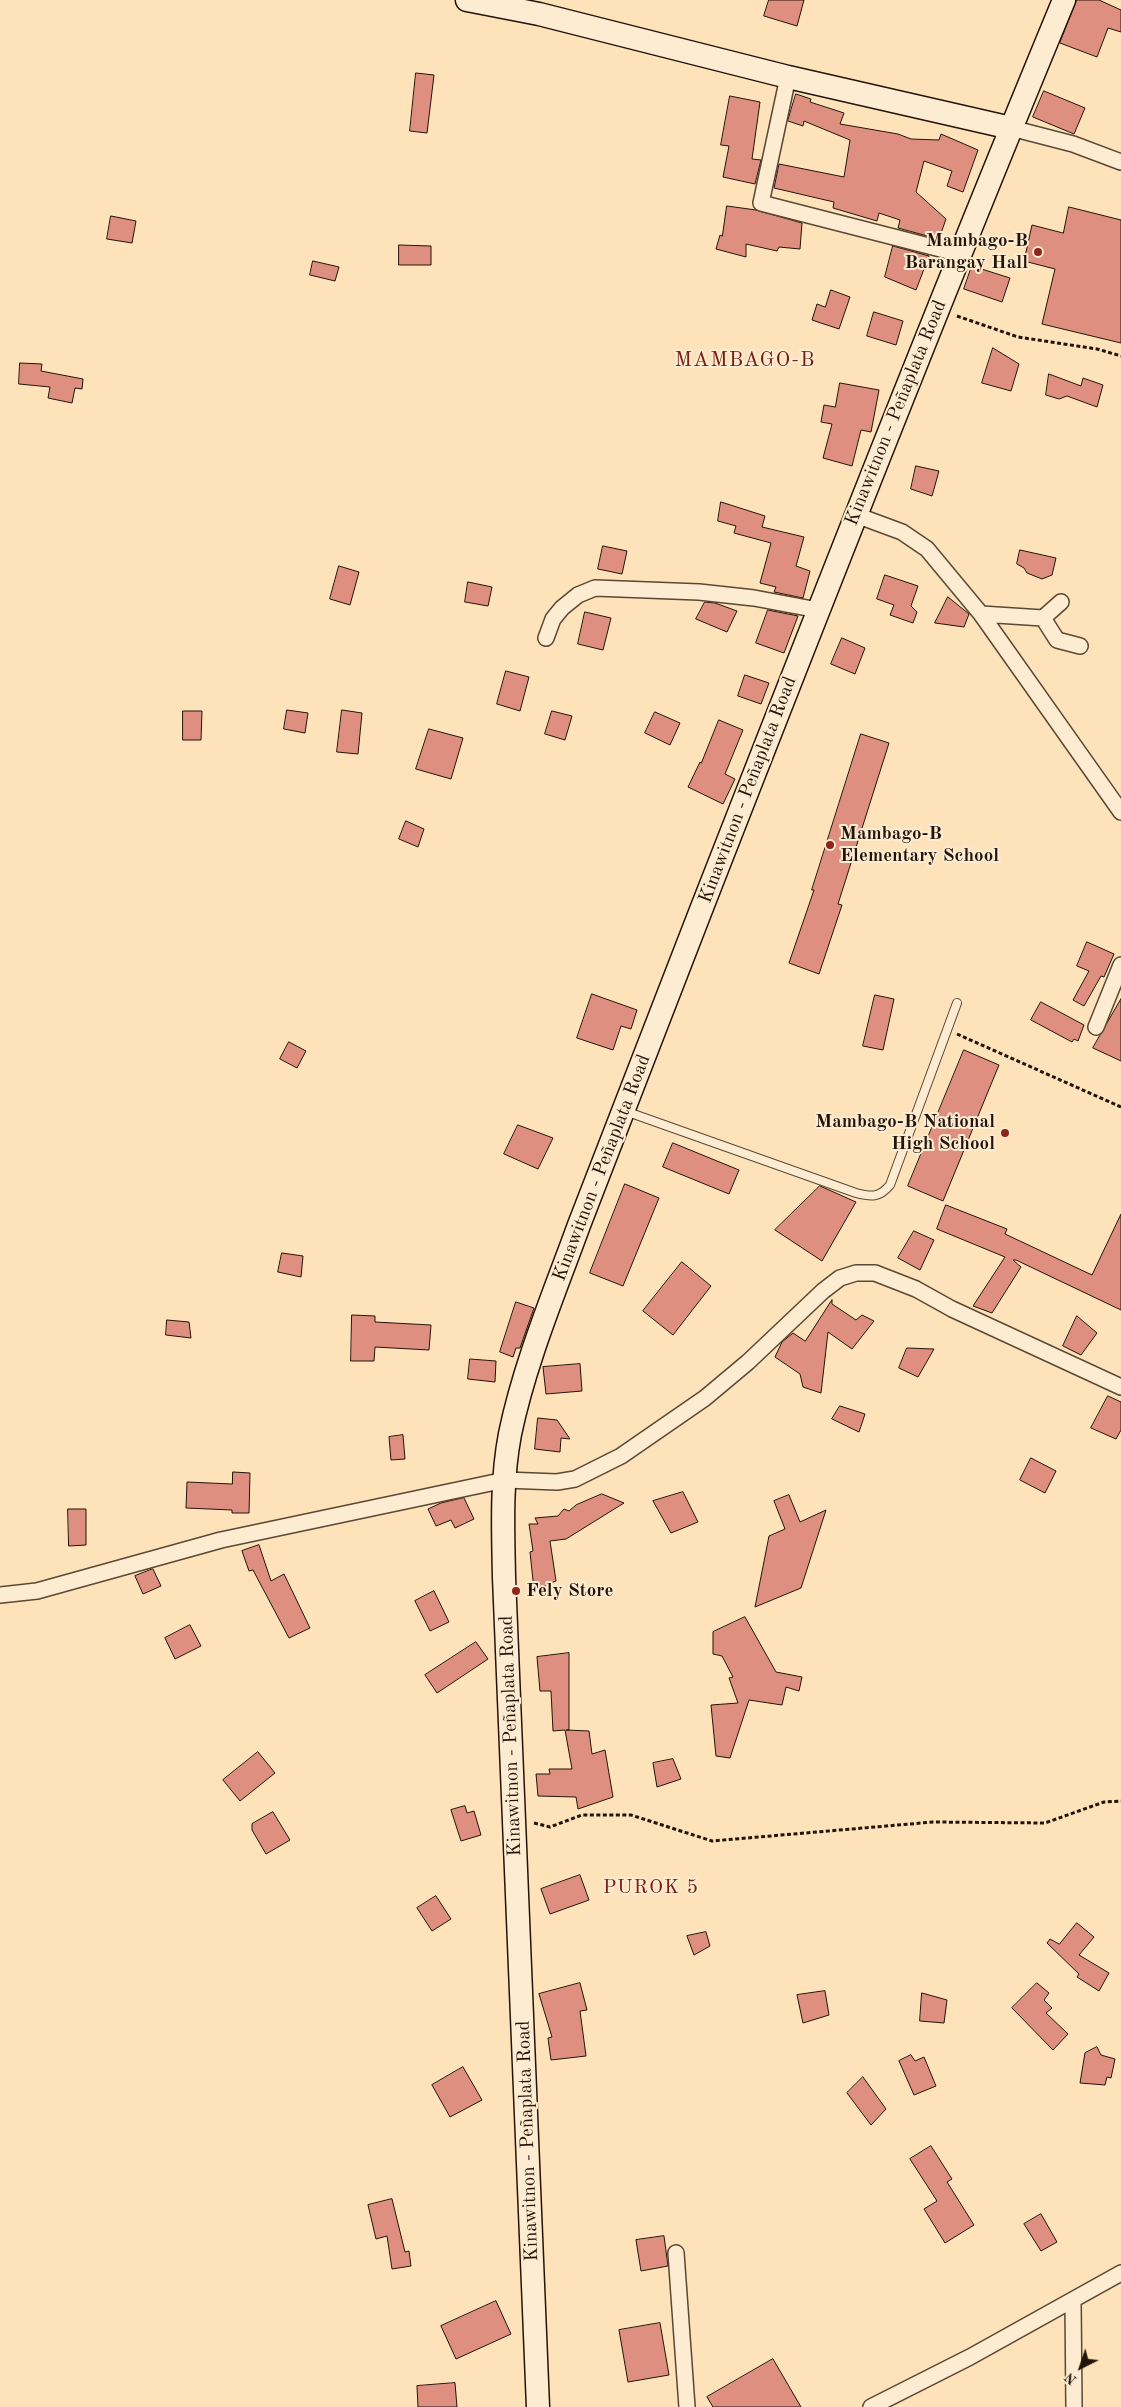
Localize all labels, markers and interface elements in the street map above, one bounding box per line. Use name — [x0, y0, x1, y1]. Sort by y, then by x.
place label: Mambago-B Barangay Hall — [904, 230, 1028, 274]
marker: Mambago-B Barangay Hall — [1032, 246, 1044, 258]
street label: Kinawitnon - Peñaplata Road — [840, 297, 952, 529]
district label: MAMBAGO-B — [673, 347, 817, 373]
street label: Kinawitnon - Peñaplata Road — [694, 673, 802, 907]
place label: Mambago-B Elementary School — [840, 823, 999, 867]
marker: Mambago-B Elementary School — [824, 839, 836, 851]
street label: Kinawitnon - Peñaplata Road — [548, 1051, 656, 1285]
place label: Mambago-B National High School — [815, 1111, 995, 1155]
marker: Mambago-B National High School — [999, 1127, 1011, 1139]
place label: Fely Store — [526, 1580, 613, 1602]
marker: Fely Store — [510, 1585, 522, 1597]
street label: Kinawitnon - Peñaplata Road — [495, 1615, 527, 1857]
district label: PUROK 5 — [602, 1876, 700, 1900]
street label: Kinawitnon - Peñaplata Road — [512, 2020, 544, 2262]
north arrow — [1056, 2342, 1106, 2392]
text: N — [1063, 2370, 1080, 2387]

